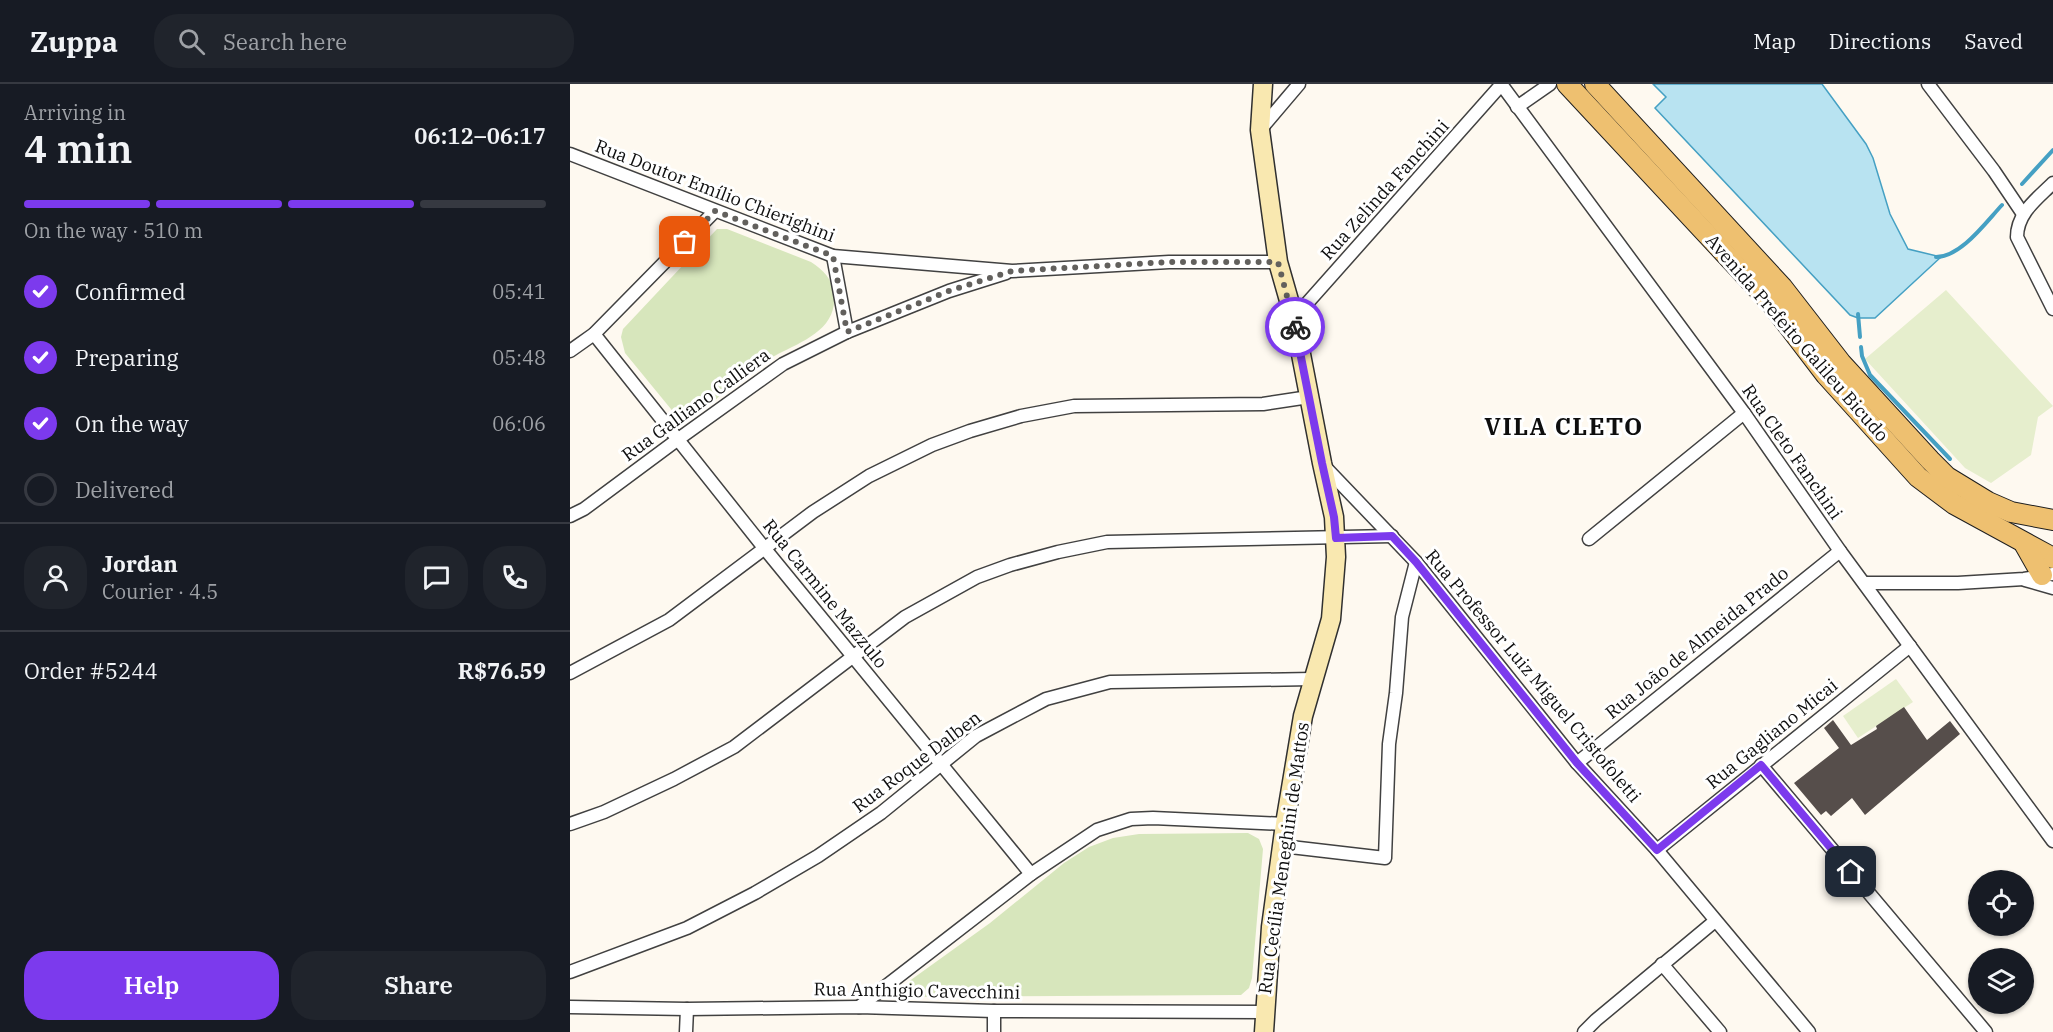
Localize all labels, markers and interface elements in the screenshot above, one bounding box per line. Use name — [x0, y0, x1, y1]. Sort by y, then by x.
search box — [154, 14, 574, 68]
text: Zuppa — [30, 23, 118, 60]
icon: search — [175, 25, 208, 58]
text: Search here — [223, 27, 347, 56]
text: Map — [1753, 27, 1796, 55]
text: Directions — [1829, 27, 1931, 55]
text: Saved — [1964, 27, 2023, 55]
text: Arriving in — [24, 99, 126, 126]
street label: Rua Zelinda Fanchini — [1316, 114, 1454, 265]
text: 06:12–06:17 — [414, 121, 546, 150]
text: 4 min — [24, 123, 132, 174]
street label: Rua Doutor Emílio Chierighini — [592, 134, 839, 247]
pin — [659, 216, 710, 267]
text: On the way · 510 m — [24, 217, 203, 244]
icon: bag — [668, 225, 701, 258]
street label: Avenida Prefeito Galileu Bicudo — [1701, 229, 1894, 446]
icon: check — [24, 275, 57, 308]
text: Confirmed — [75, 277, 186, 306]
text: 05:41 — [492, 278, 546, 305]
courier — [1265, 297, 1325, 357]
icon: bike — [1279, 311, 1312, 344]
icon: check — [24, 341, 57, 374]
text: Preparing — [75, 343, 179, 372]
street label: Rua Galliano Calliera — [617, 343, 774, 466]
text: 05:48 — [492, 344, 546, 371]
street label: Rua Cleto Fanchini — [1737, 380, 1848, 524]
icon: check — [24, 407, 57, 440]
text: On the way — [75, 409, 189, 438]
text: 06:06 — [492, 410, 546, 437]
district label: VILA CLETO — [1484, 410, 1644, 442]
text: Delivered — [75, 475, 174, 504]
street label: Rua Carmine Mazzulo — [758, 515, 893, 673]
street label: Rua Professor Luiz Miguel Cristofoletti — [1421, 544, 1646, 807]
button: person — [24, 546, 87, 609]
button: chat — [405, 546, 468, 609]
button: phone — [483, 546, 546, 609]
text: Jordan — [102, 549, 178, 578]
street label: Rua João de Almeida Prado — [1600, 561, 1793, 724]
text: Courier · 4.5 — [102, 578, 218, 605]
text: Order #5244 — [24, 656, 158, 685]
text: R$76.59 — [458, 656, 546, 685]
street label: Rua Gagliano Micai — [1701, 673, 1842, 794]
street label: Rua Roque Dalben — [848, 706, 986, 817]
street label: Rua Cecília Meneghini de Mattos — [1253, 720, 1314, 995]
pin — [1825, 846, 1876, 897]
icon: home — [1834, 855, 1867, 888]
map controls — [1968, 870, 2034, 1014]
button: locate — [1968, 870, 2034, 936]
button: layers — [1968, 948, 2034, 1014]
button: Help — [24, 951, 279, 1020]
button: Share — [291, 951, 546, 1020]
street label: Rua Anthigio Cavecchini — [813, 977, 1021, 1004]

